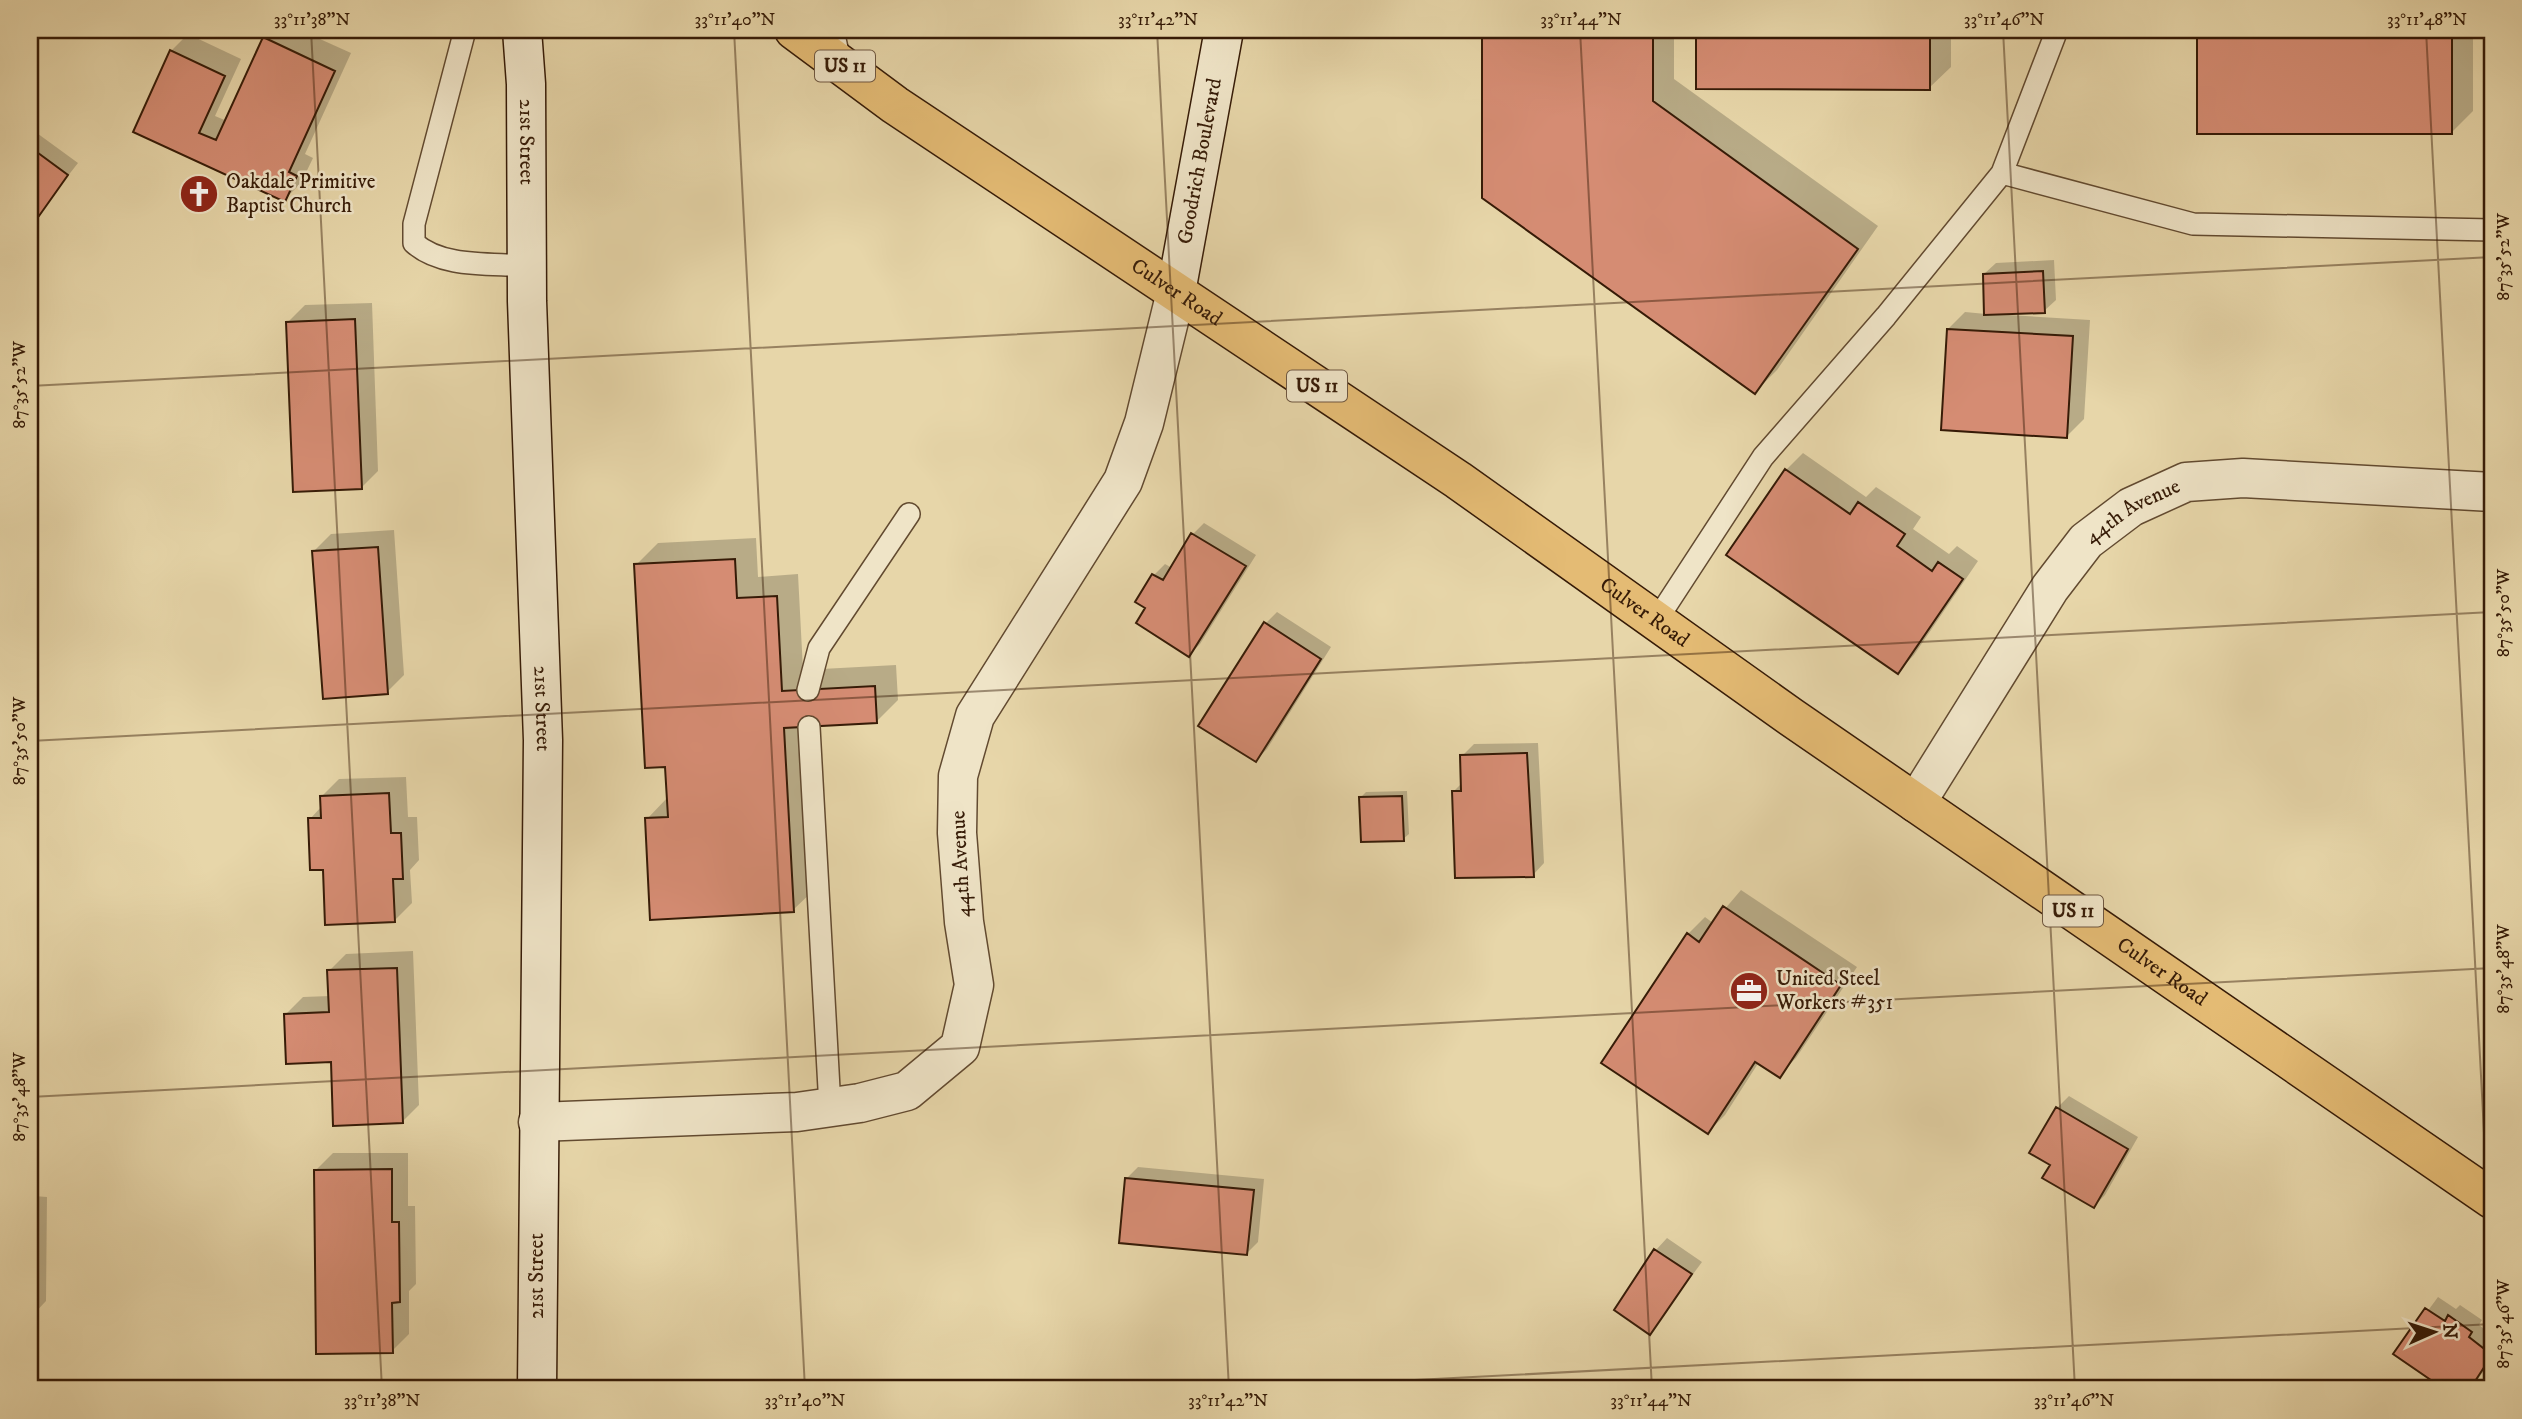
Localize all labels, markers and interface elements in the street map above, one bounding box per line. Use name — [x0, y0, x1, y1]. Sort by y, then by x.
text: 33°11'38"N — [274, 9, 350, 31]
text: 33°11'40"N — [695, 9, 776, 31]
text: 33°11'42"N — [1118, 9, 1198, 31]
text: 33°11'44"N — [1540, 9, 1622, 31]
text: 33°11'46"N — [1964, 9, 2044, 31]
text: 33°11'48"N — [2387, 9, 2467, 31]
road number: US 11 — [815, 50, 875, 82]
street label: Goodrich Boulevard — [1172, 75, 1228, 246]
street label: 21st Street — [513, 99, 539, 185]
place label: Oakdale Primitive Baptist Church — [226, 169, 376, 219]
church icon: Oakdale Primitive Baptist Church — [178, 173, 220, 215]
text: 87°35'52"W — [2493, 213, 2515, 301]
street label: Culver Road — [1126, 253, 1227, 332]
text: 87°35'52"W — [9, 341, 31, 429]
road number: US 11 — [1287, 370, 1347, 402]
street label: 44th Avenue — [2080, 473, 2185, 550]
text: 87°35'50"W — [2493, 568, 2515, 657]
street label: Culver Road — [1594, 572, 1695, 654]
street label: 21st Street — [527, 665, 556, 752]
text: 87°35'50"W — [9, 696, 31, 785]
street label: 44th Avenue — [945, 810, 977, 918]
road number: US 11 — [2043, 896, 2103, 926]
text: 87°35'48"W — [2493, 924, 2515, 1014]
street label: Culver Road — [2112, 932, 2212, 1012]
place label: United Steel Workers #351 — [1775, 966, 1893, 1016]
office icon: United Steel Workers #351 — [1728, 970, 1770, 1012]
text: 87°35'48"W — [9, 1052, 31, 1142]
street label: 21st Street — [524, 1233, 550, 1319]
text: 87°35'46"W — [2493, 1279, 2515, 1369]
north arrow — [2400, 1296, 2470, 1366]
text: N — [2438, 1323, 2461, 1340]
text: 33°11'38"N — [344, 1390, 420, 1412]
text: 33°11'40"N — [765, 1390, 846, 1412]
text: 33°11'42"N — [1188, 1390, 1268, 1412]
text: 33°11'44"N — [1610, 1390, 1692, 1412]
text: 33°11'46"N — [2034, 1390, 2114, 1412]

